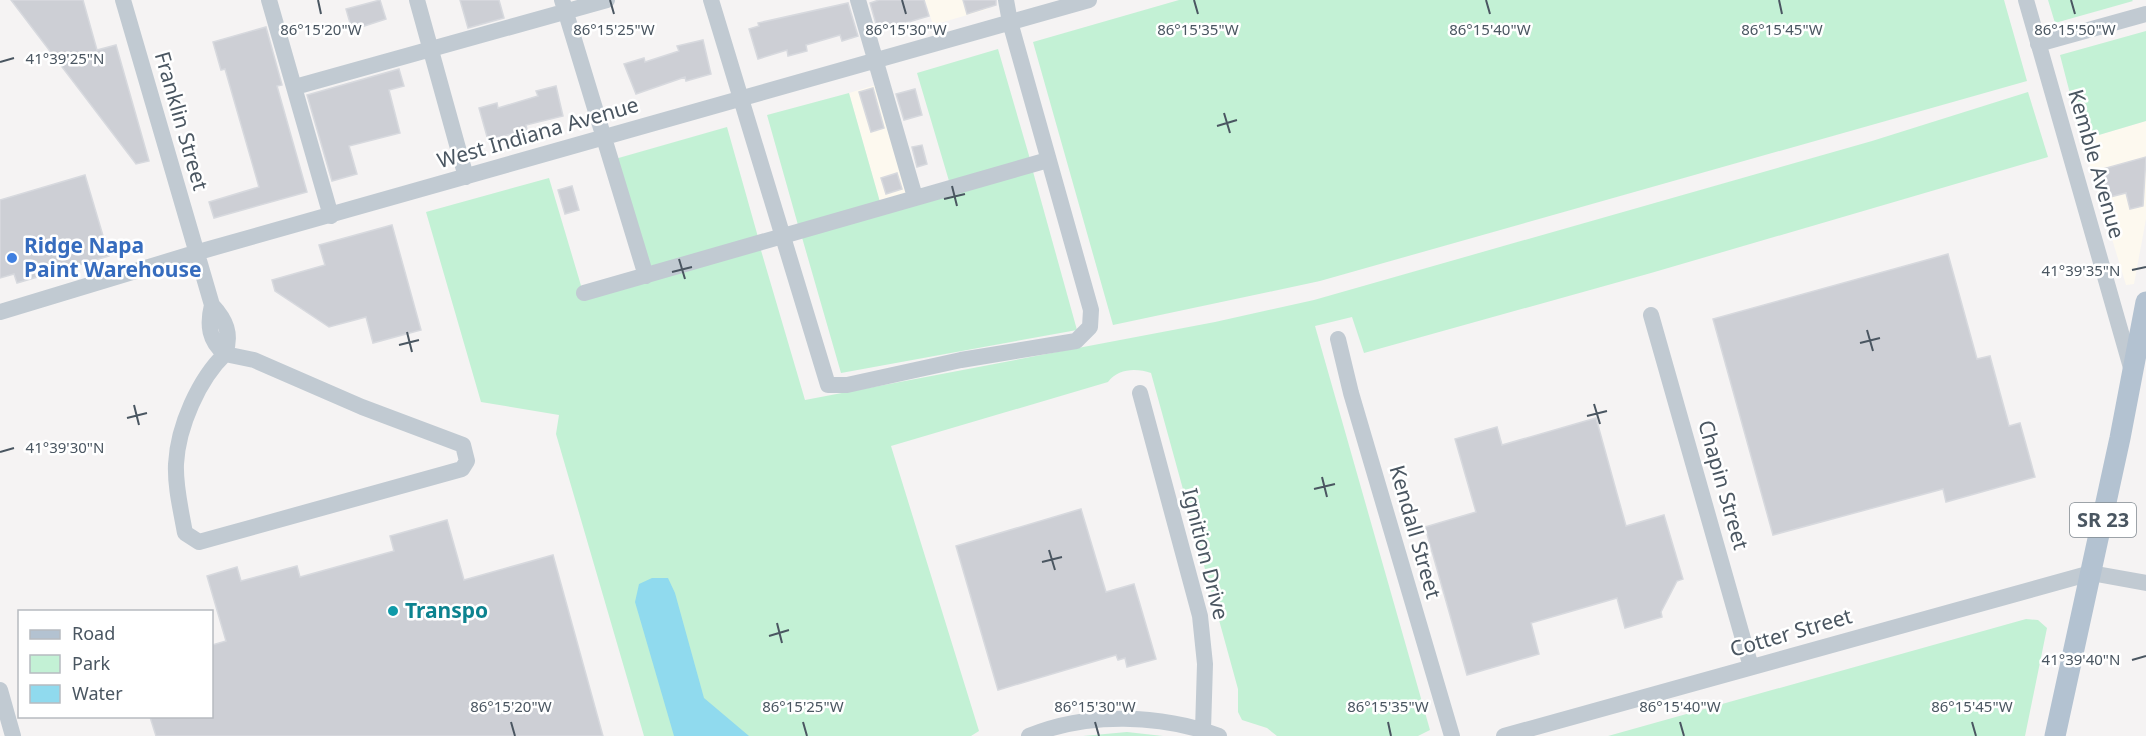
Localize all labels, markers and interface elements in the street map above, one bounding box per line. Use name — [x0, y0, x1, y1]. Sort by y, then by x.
text: 86°15'20"W — [280, 19, 362, 39]
text: 86°15'25"W — [573, 19, 655, 39]
text: 86°15'30"W — [865, 19, 947, 39]
text: 86°15'35"W — [1157, 19, 1239, 39]
text: 86°15'40"W — [1449, 19, 1531, 39]
text: 86°15'45"W — [1741, 19, 1823, 39]
text: 86°15'50"W — [2034, 19, 2116, 39]
text: 41°39'25"N — [26, 48, 104, 68]
street label: Franklin Street — [149, 48, 215, 194]
street label: Kemble Avenue — [2062, 86, 2132, 242]
street label: West Indiana Avenue — [434, 90, 642, 174]
place label: Ridge Napa Paint Warehouse — [24, 231, 202, 283]
marker: Ridge Napa Paint Warehouse — [5, 251, 19, 265]
text: 41°39'35"N — [2042, 260, 2120, 280]
street label: Chapin Street — [1692, 417, 1756, 553]
text: 41°39'30"N — [26, 437, 104, 457]
street label: Kendall Street — [1384, 462, 1448, 602]
street label: Ignition Drive — [1176, 485, 1236, 622]
road number: SR 23 — [2070, 503, 2136, 537]
place label: Transpo — [405, 596, 488, 624]
street label: Cotter Street — [1726, 601, 1855, 663]
marker: Transpo — [386, 604, 400, 618]
legend — [18, 610, 213, 718]
text: Road — [72, 621, 115, 645]
text: 41°39'40"N — [2042, 649, 2120, 669]
text: Park — [72, 651, 110, 675]
text: Water — [72, 681, 123, 705]
text: 86°15'20"W — [470, 696, 552, 716]
text: 86°15'25"W — [762, 696, 844, 716]
text: 86°15'30"W — [1054, 696, 1136, 716]
text: 86°15'35"W — [1347, 696, 1429, 716]
text: 86°15'40"W — [1639, 696, 1721, 716]
text: 86°15'45"W — [1931, 696, 2013, 716]

